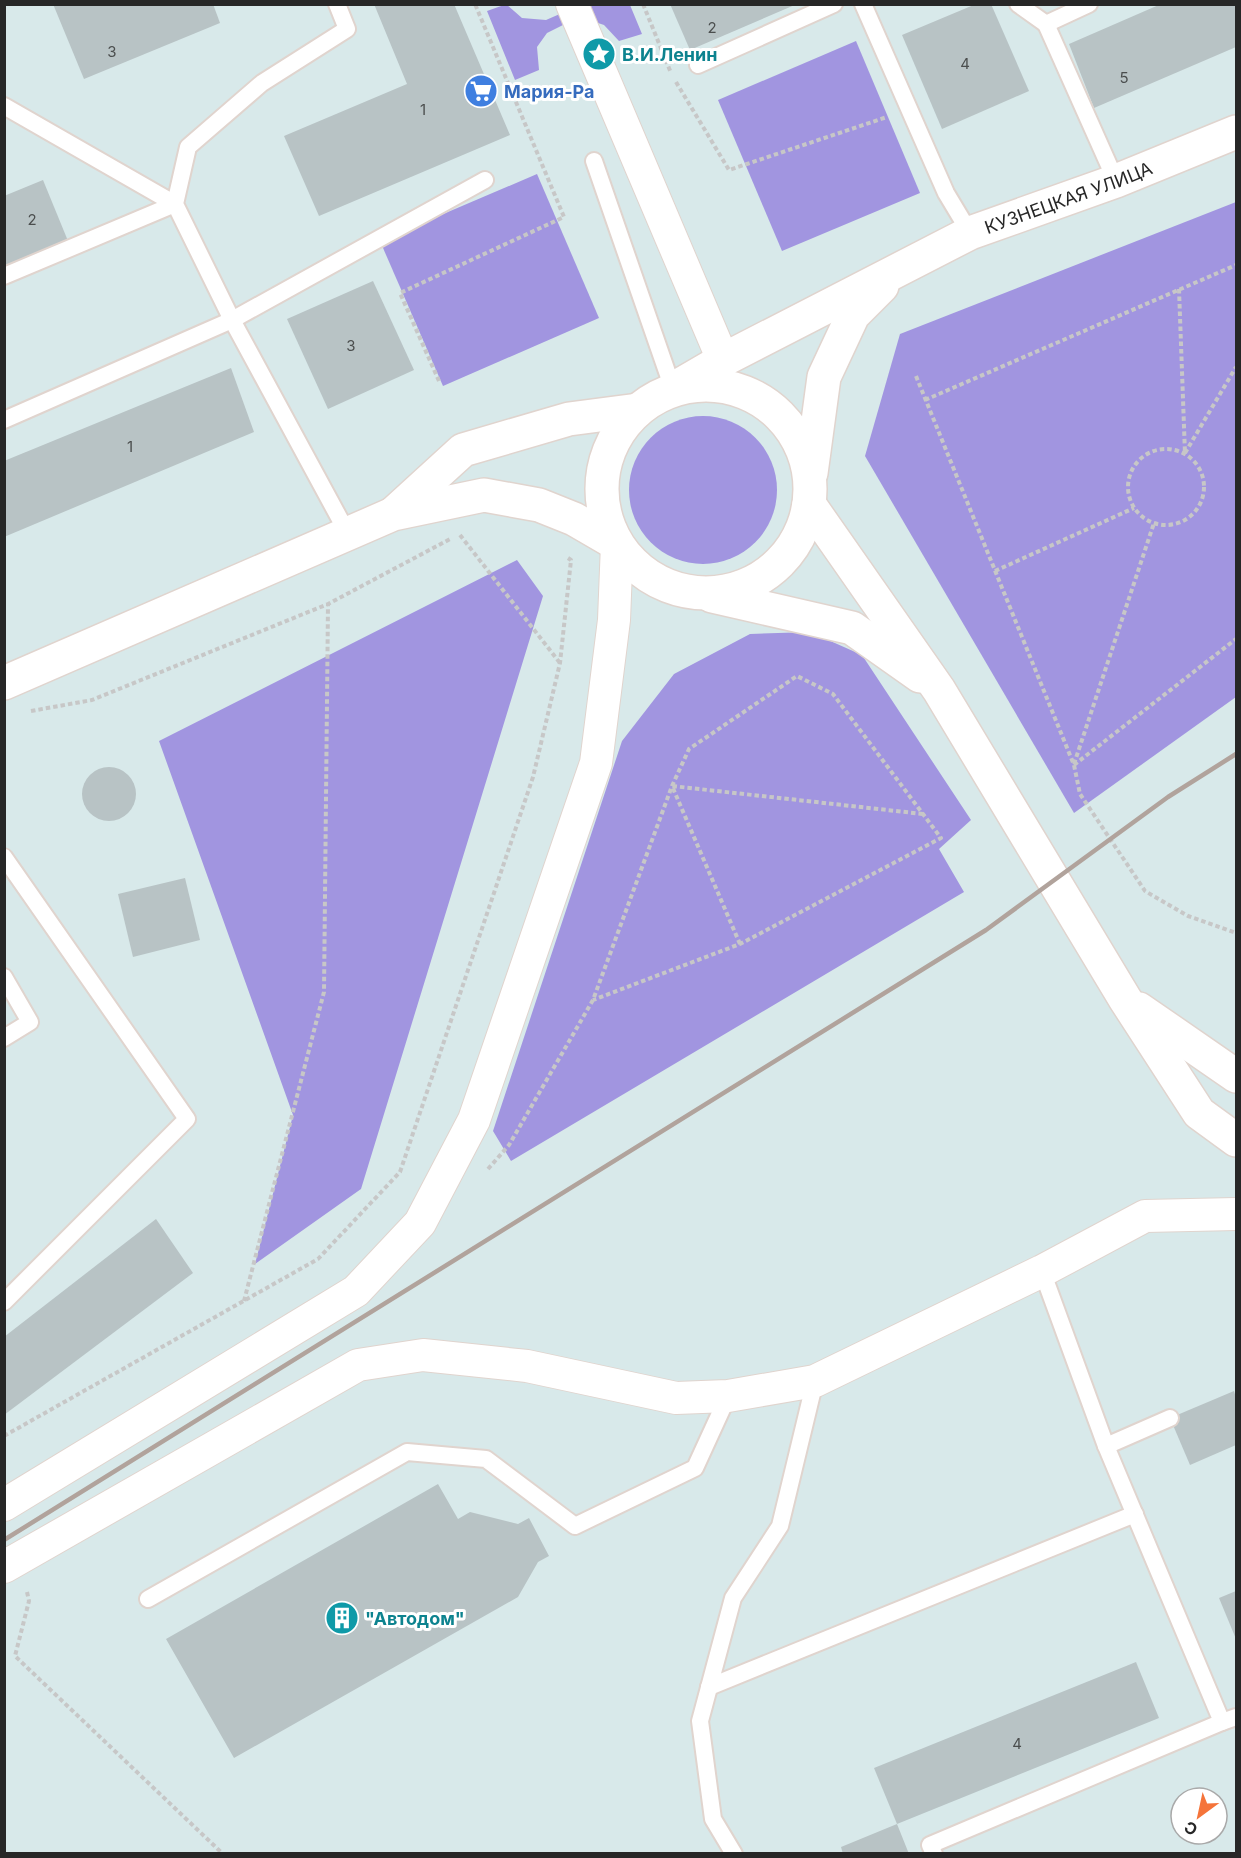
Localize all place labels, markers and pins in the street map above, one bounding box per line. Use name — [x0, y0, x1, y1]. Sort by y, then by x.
place icon: В.И.Ленин — [581, 36, 617, 72]
place label: В.И.Ленин — [622, 44, 717, 65]
supermarket icon: Мария-Ра — [463, 73, 499, 109]
place label: Мария-Ра — [504, 81, 594, 102]
building icon: "Автодом" — [324, 1600, 360, 1636]
place label: "Автодом" — [365, 1608, 465, 1629]

